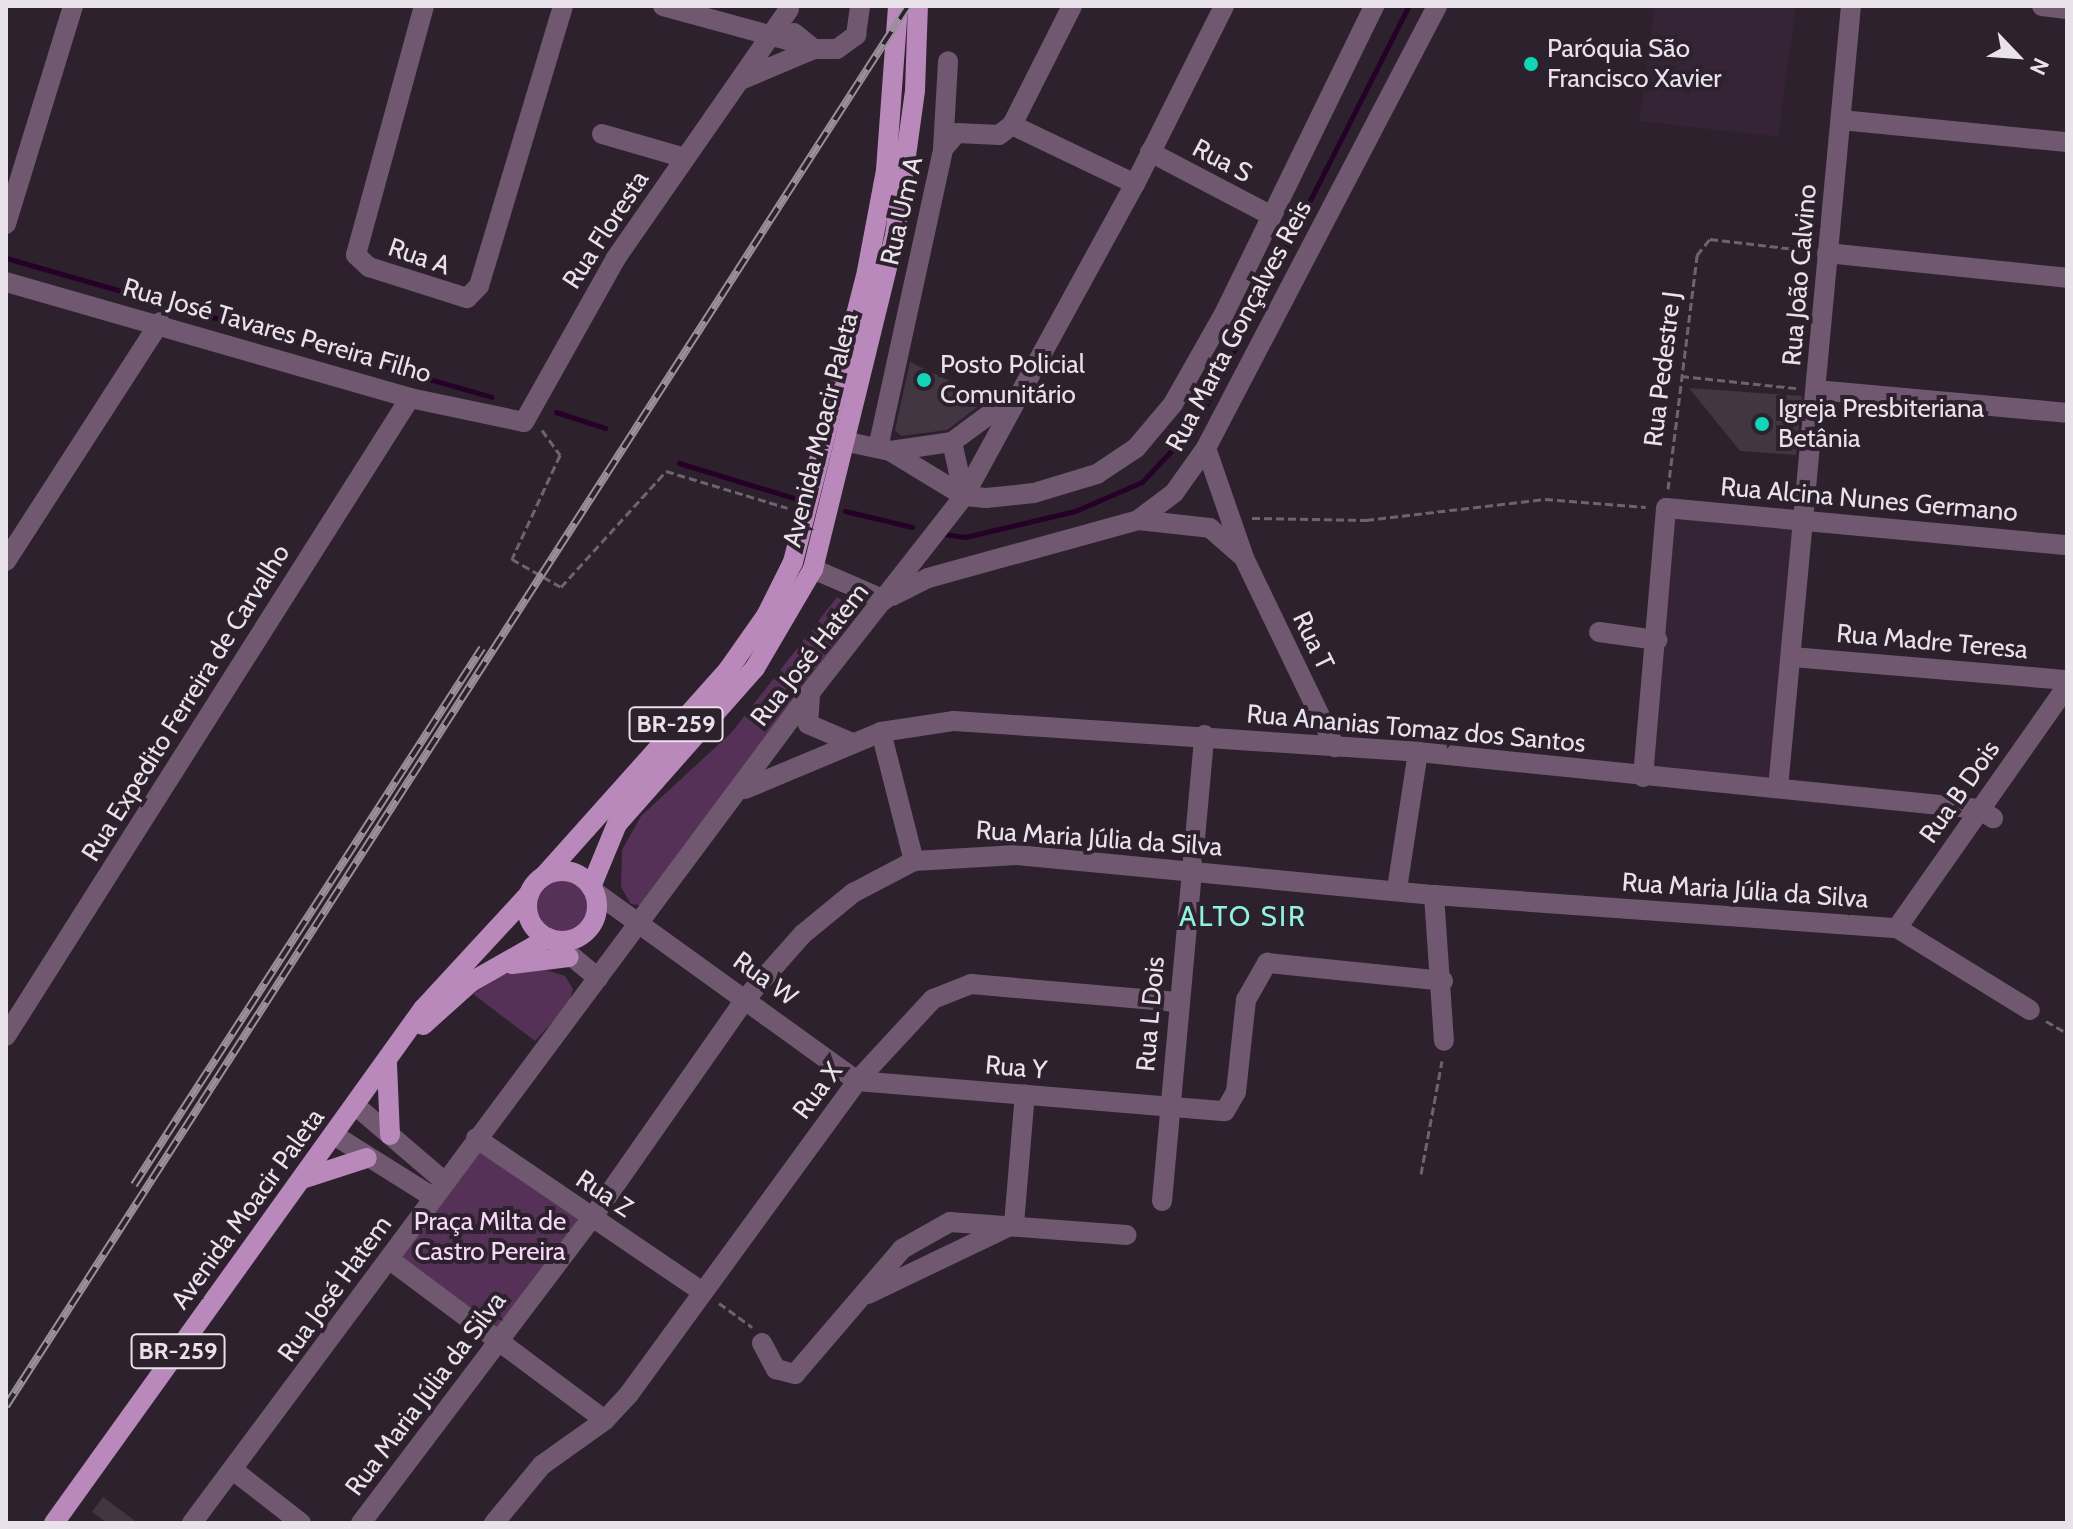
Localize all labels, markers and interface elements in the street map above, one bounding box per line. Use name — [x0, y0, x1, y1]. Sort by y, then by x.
north arrow — [1977, 16, 2057, 96]
place label: Paróquia São Francisco Xavier — [1547, 33, 1722, 94]
text: N — [2024, 54, 2055, 79]
marker: Paróquia São Francisco Xavier — [1522, 55, 1540, 73]
street label: Rua S — [1187, 133, 1257, 189]
street label: Rua Um A — [874, 154, 930, 268]
street label: Rua Floresta — [556, 165, 656, 295]
street label: Rua João Calvino — [1777, 183, 1823, 367]
street label: Rua Marta Gonçalves Reis — [1160, 195, 1318, 457]
street label: Rua A — [384, 232, 454, 282]
street label: Rua José Tavares Pereira Filho — [119, 272, 435, 390]
street label: Rua Pedestre J — [1638, 290, 1688, 448]
street label: Avenida Moacir Paleta — [777, 310, 865, 550]
place label: Posto Policial Comunitário — [940, 349, 1085, 410]
marker: Posto Policial Comunitário — [915, 371, 933, 389]
place label: Igreja Presbiteriana Betânia — [1778, 393, 1984, 454]
marker: Igreja Presbiteriana Betânia — [1753, 415, 1771, 433]
street label: Rua Alcina Nunes Germano — [1719, 471, 2019, 529]
street label: Rua Expedito Ferreira de Carvalho — [75, 539, 297, 867]
street label: Rua José Hatem — [744, 577, 876, 733]
street label: Rua T — [1286, 607, 1340, 675]
street label: Rua Madre Teresa — [1835, 618, 2029, 666]
street label: Rua Ananias Tomaz dos Santos — [1245, 699, 1587, 759]
road number: BR-259 — [628, 704, 724, 744]
street label: Rua B Dois — [1913, 735, 2007, 849]
street label: Rua Maria Júlia da Silva — [975, 815, 1223, 863]
street label: Rua Maria Júlia da Silva — [1621, 867, 1869, 915]
district label: ALTO SIR — [1179, 899, 1307, 933]
street label: Rua W — [727, 945, 803, 1013]
street label: Rua L Dois — [1130, 955, 1172, 1073]
street label: Rua Y — [984, 1050, 1048, 1086]
street label: Rua X — [787, 1057, 849, 1125]
street label: Avenida Moacir Paleta — [165, 1103, 331, 1315]
street label: Rua Z — [570, 1164, 638, 1224]
park label: Praça Milta de Castro Pereira — [414, 1206, 566, 1268]
street label: Rua José Hatem — [272, 1210, 398, 1368]
street label: Rua Maria Júlia da Silva — [339, 1286, 513, 1502]
road number: BR-259 — [130, 1331, 226, 1371]

